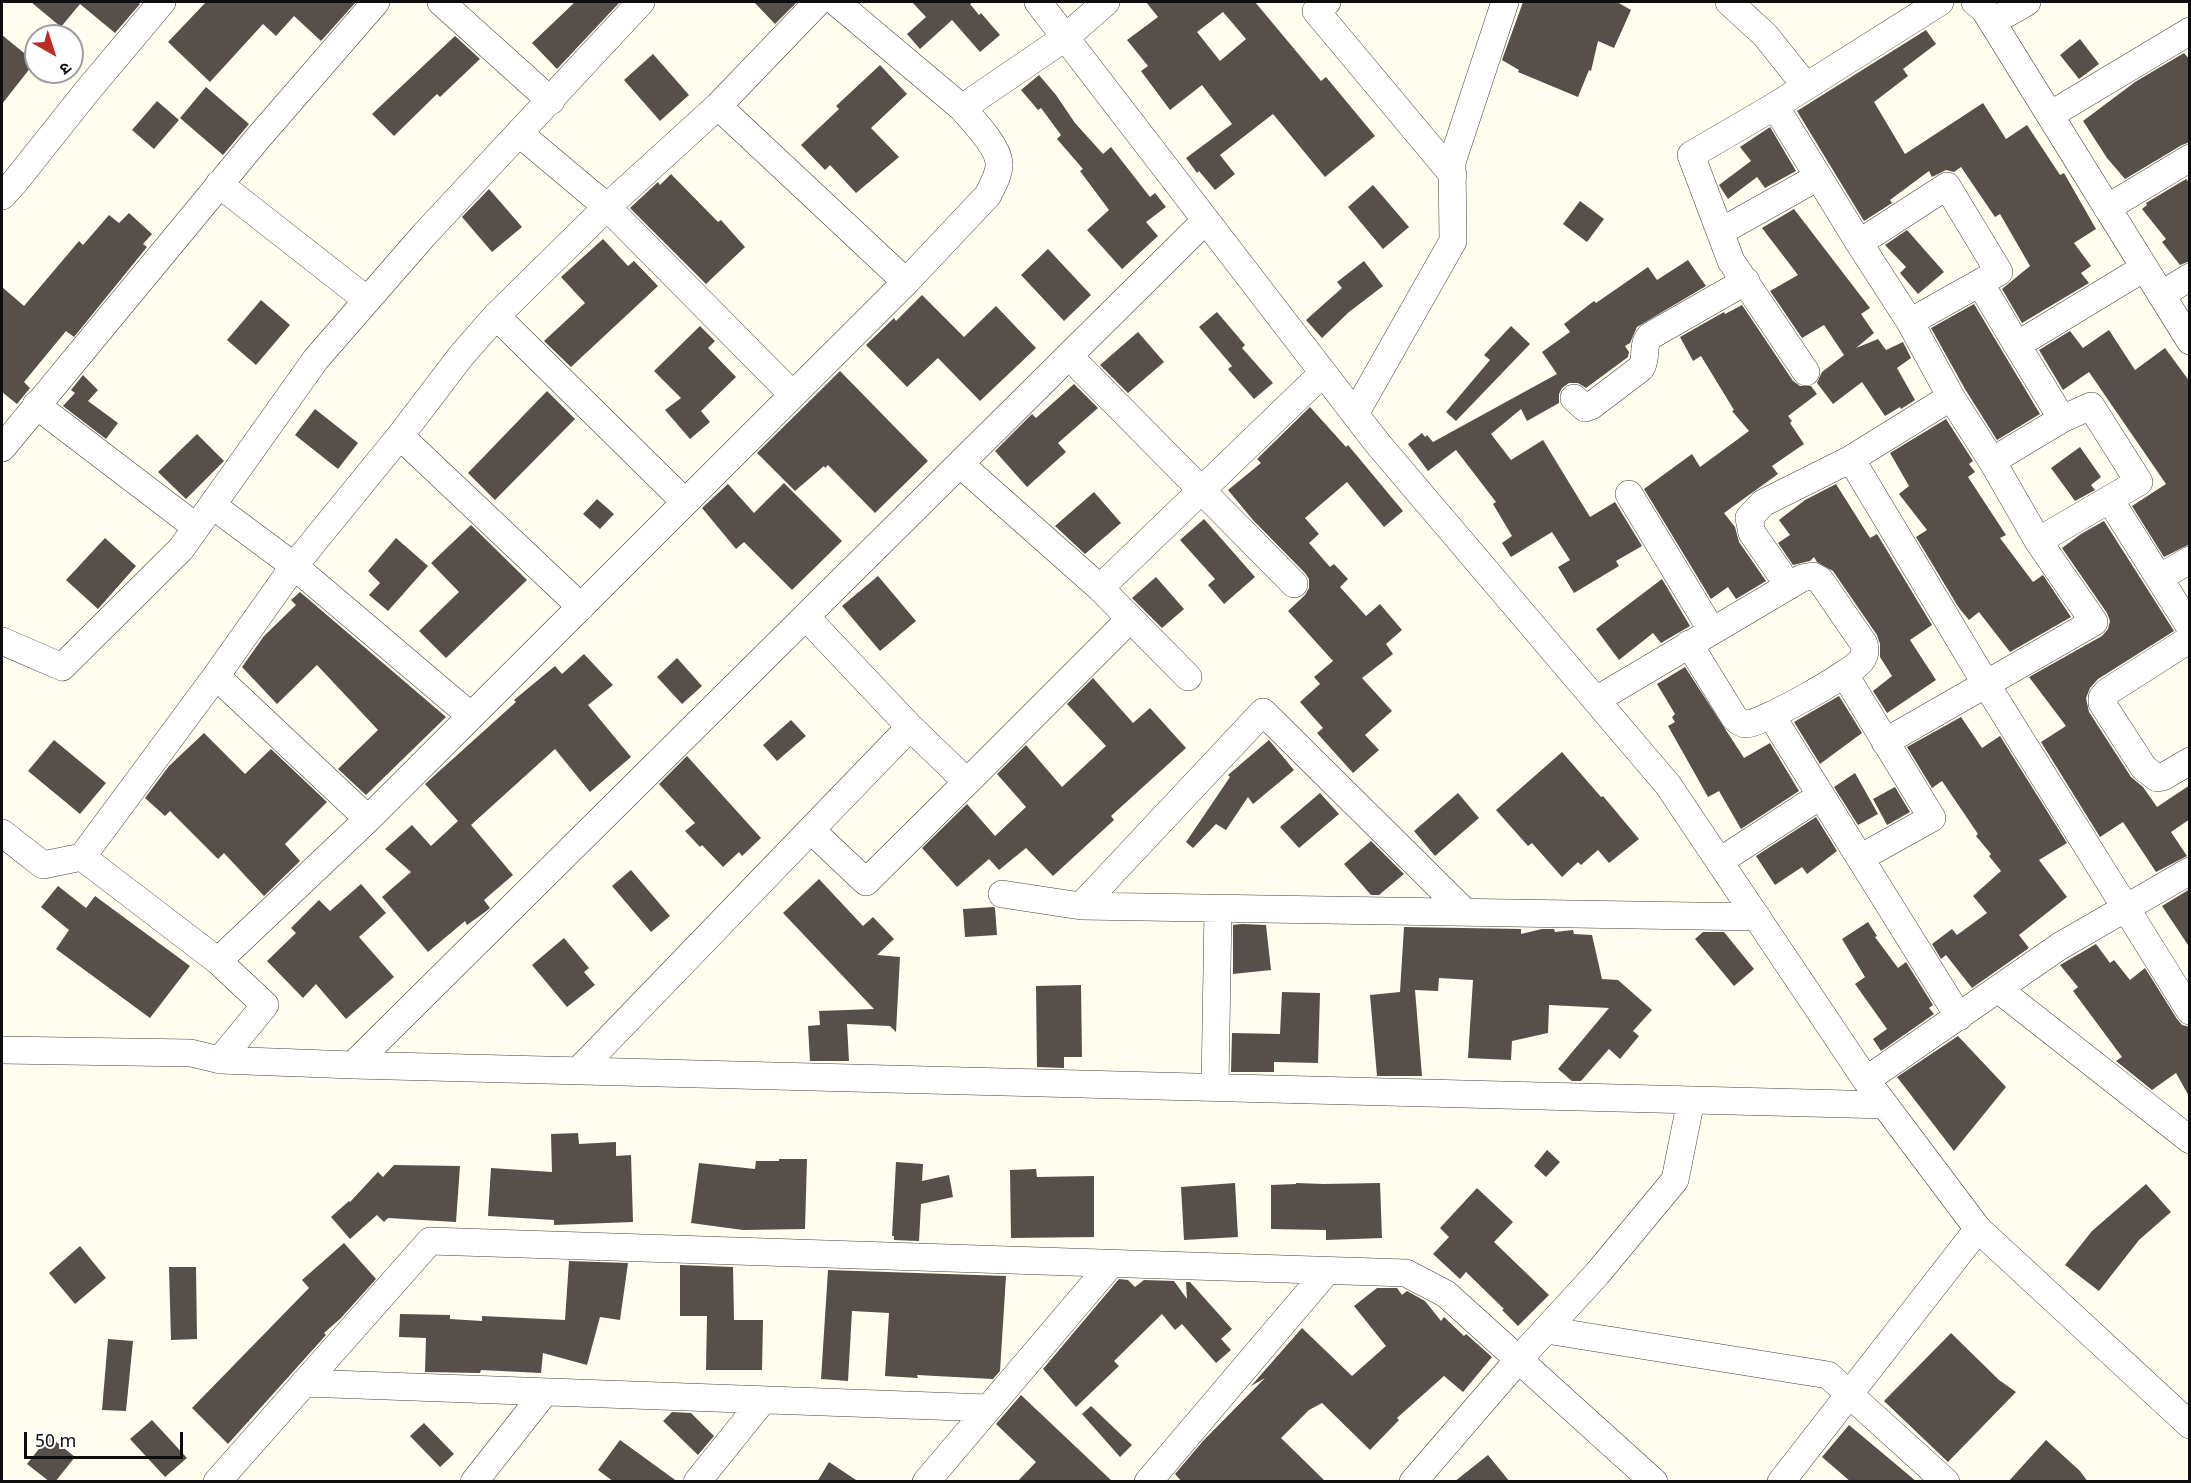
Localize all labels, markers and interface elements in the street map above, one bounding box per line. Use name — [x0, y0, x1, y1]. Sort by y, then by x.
north arrow — [24, 24, 84, 84]
text: उ — [54, 56, 75, 78]
scale bar — [27, 1420, 186, 1458]
text: 50 m — [35, 1431, 76, 1454]

